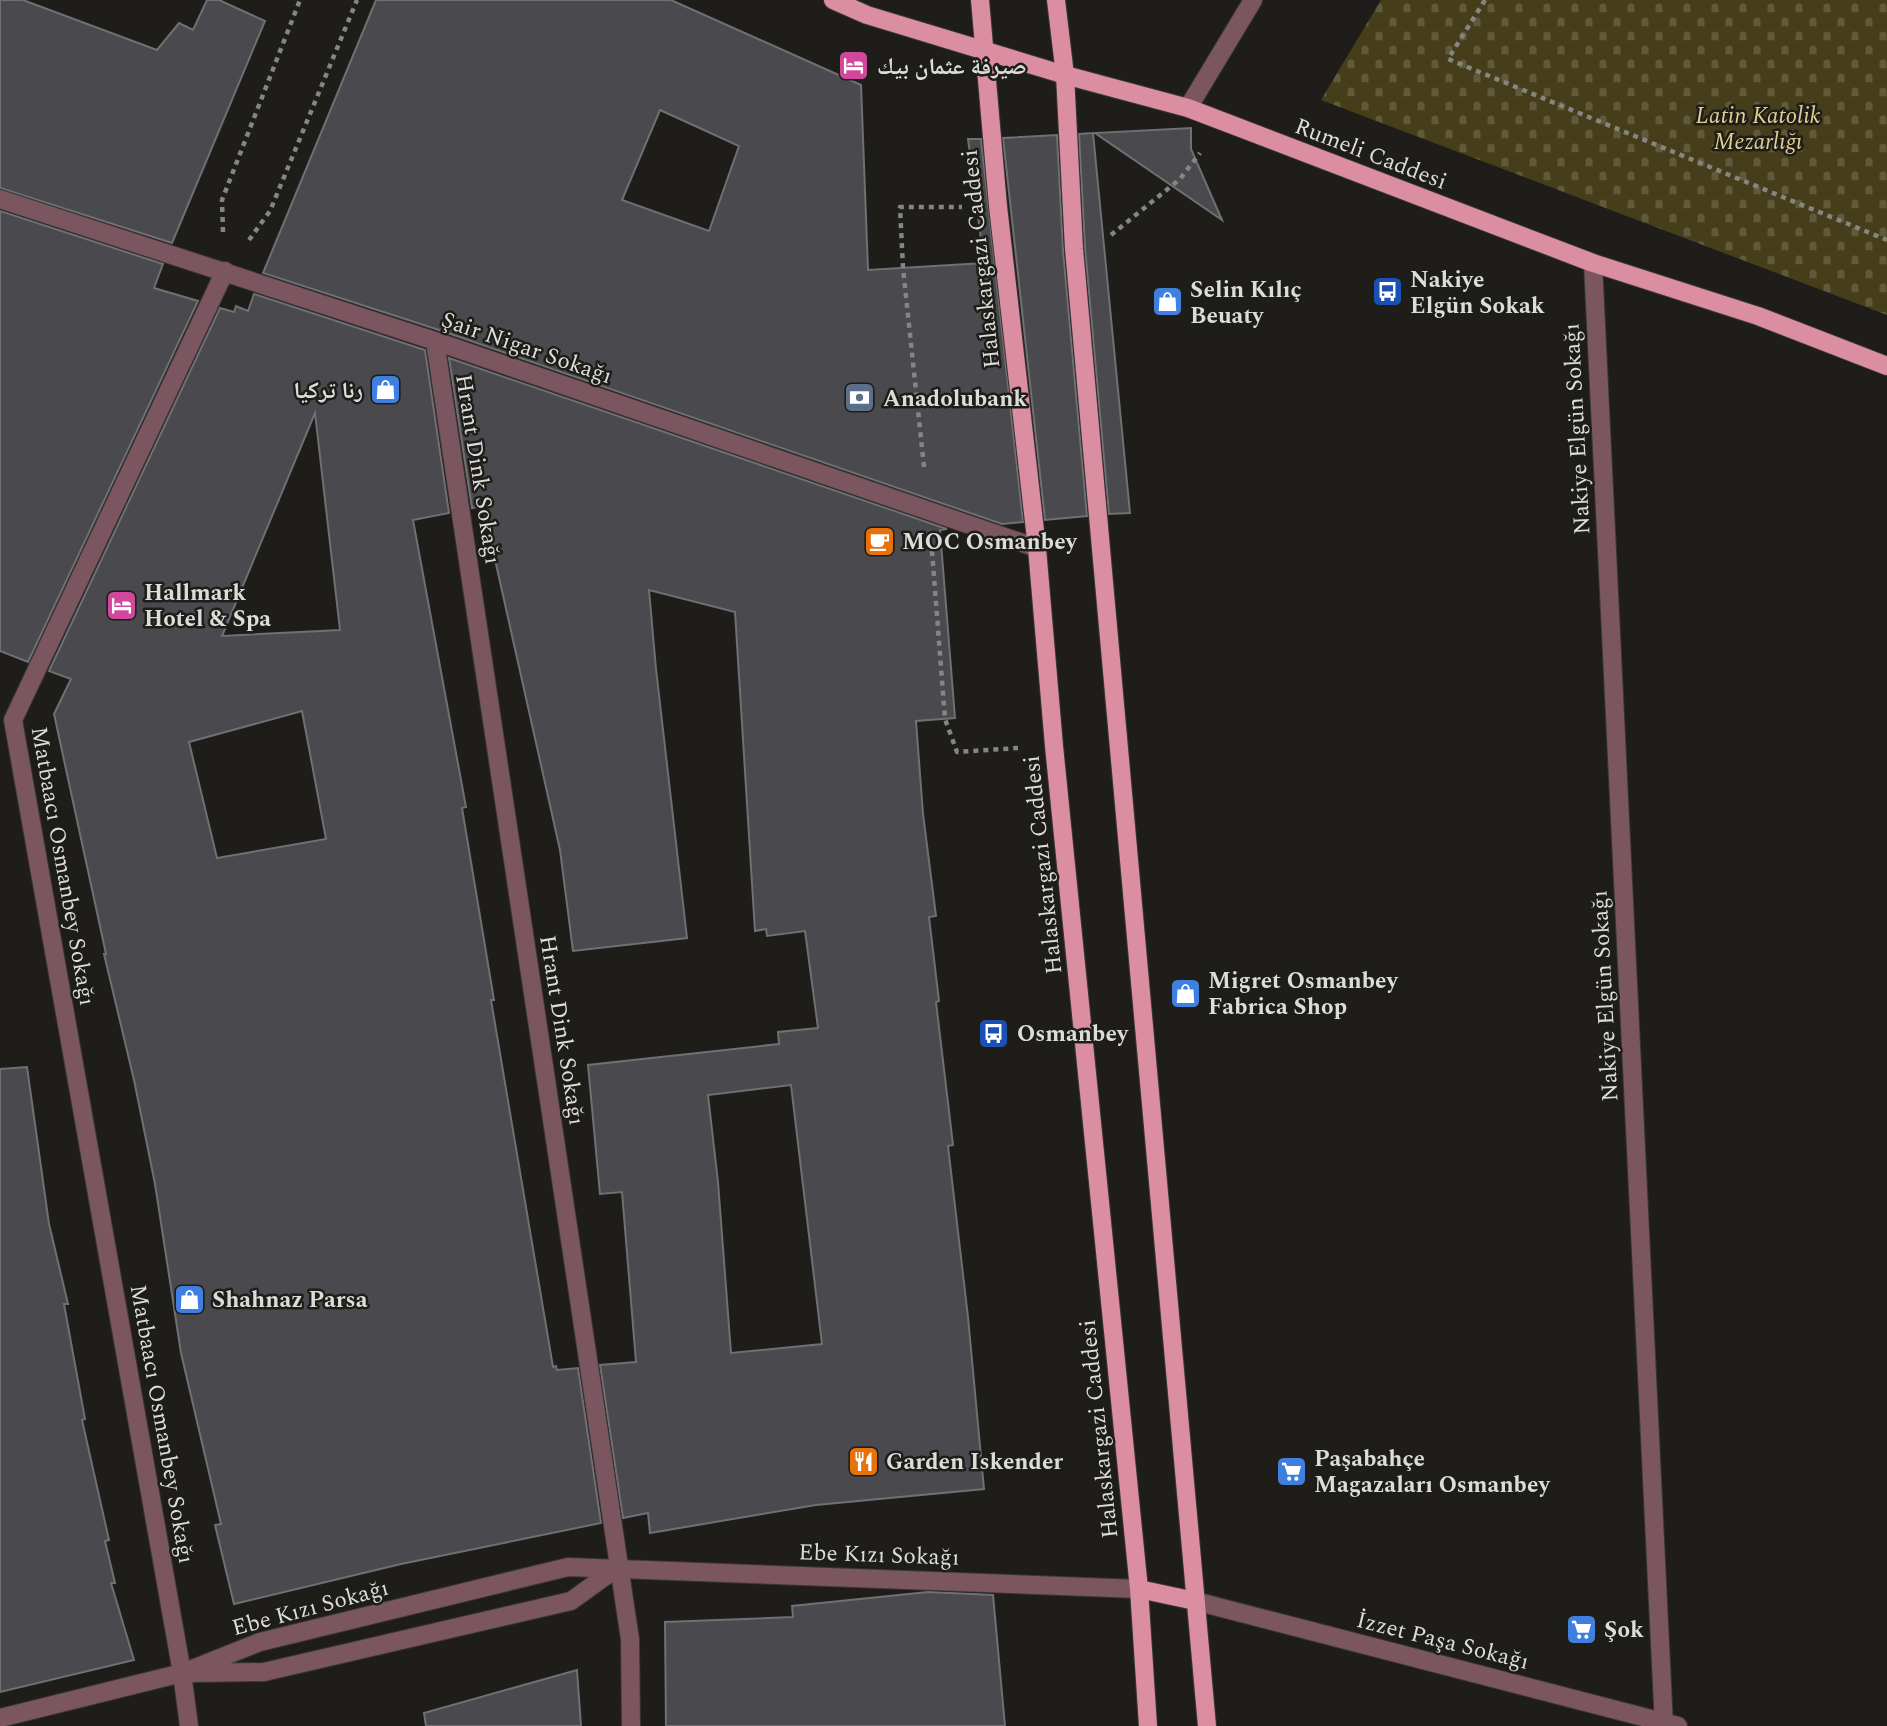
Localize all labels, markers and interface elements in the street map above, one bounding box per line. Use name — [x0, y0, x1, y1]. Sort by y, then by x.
hotel icon: صيرفة عثمان بيك — [837, 49, 871, 83]
place label: صيرفة عثمان بيك — [877, 50, 1027, 85]
park label: Latin Katolik Mezarlığı — [1695, 99, 1821, 160]
street label: Rumeli Caddesi — [1289, 109, 1452, 200]
street label: Halaskargazi Caddesi — [953, 148, 1010, 370]
place label: Nakiye Elgün Sokak — [1410, 263, 1545, 324]
place label: Selin Kılıç Beuaty — [1190, 273, 1302, 334]
bus stop icon: Nakiye Elgün Sokak — [1370, 275, 1404, 309]
shop icon: Selin Kılıç Beuaty — [1150, 285, 1184, 319]
street label: Şair Nigar Sokağı — [436, 303, 617, 394]
street label: Nakiye Elgün Sokağı — [1554, 322, 1601, 535]
street label: Hrant Dink Sokağı — [445, 372, 510, 567]
shop icon: رنا تركيا — [369, 373, 403, 407]
place label: رنا تركيا — [294, 374, 363, 409]
bank icon: Anadolubank — [843, 381, 877, 415]
place label: Anadolubank — [883, 382, 1027, 417]
cafe icon: MOC Osmanbey — [862, 524, 896, 558]
place label: MOC Osmanbey — [902, 525, 1078, 560]
place label: Hallmark Hotel & Spa — [144, 576, 271, 637]
hotel icon: Hallmark Hotel & Spa — [104, 588, 138, 622]
street label: Matbaacı Osmanbey Sokağı — [21, 724, 104, 1009]
street label: Halaskargazi Caddesi — [1015, 754, 1072, 976]
street label: Nakiye Elgün Sokağı — [1582, 889, 1629, 1102]
street label: Hrant Dink Sokağı — [529, 933, 594, 1128]
place label: Migret Osmanbey Fabrica Shop — [1208, 964, 1399, 1025]
shop icon: Migret Osmanbey Fabrica Shop — [1168, 976, 1202, 1010]
bus stop icon: Osmanbey — [977, 1016, 1011, 1050]
place label: Osmanbey — [1017, 1017, 1129, 1052]
street label: Matbaacı Osmanbey Sokağı — [120, 1282, 203, 1567]
shop icon: Shahnaz Parsa — [172, 1282, 206, 1316]
place label: Shahnaz Parsa — [212, 1283, 368, 1318]
street label: Halaskargazi Caddesi — [1071, 1318, 1128, 1540]
place label: Paşabahçe Magazaları Osmanbey — [1314, 1442, 1551, 1503]
restaurant icon: Garden Iskender — [846, 1444, 880, 1478]
place label: Garden Iskender — [886, 1445, 1063, 1480]
supermarket icon: Paşabahçe Magazaları Osmanbey — [1274, 1454, 1308, 1488]
street label: Ebe Kızı Sokağı — [798, 1535, 960, 1576]
street label: Ebe Kızı Sokağı — [228, 1571, 393, 1646]
street label: İzzet Paşa Sokağı — [1353, 1603, 1533, 1680]
supermarket icon: Şok — [1564, 1612, 1598, 1646]
place label: Şok — [1604, 1613, 1644, 1648]

